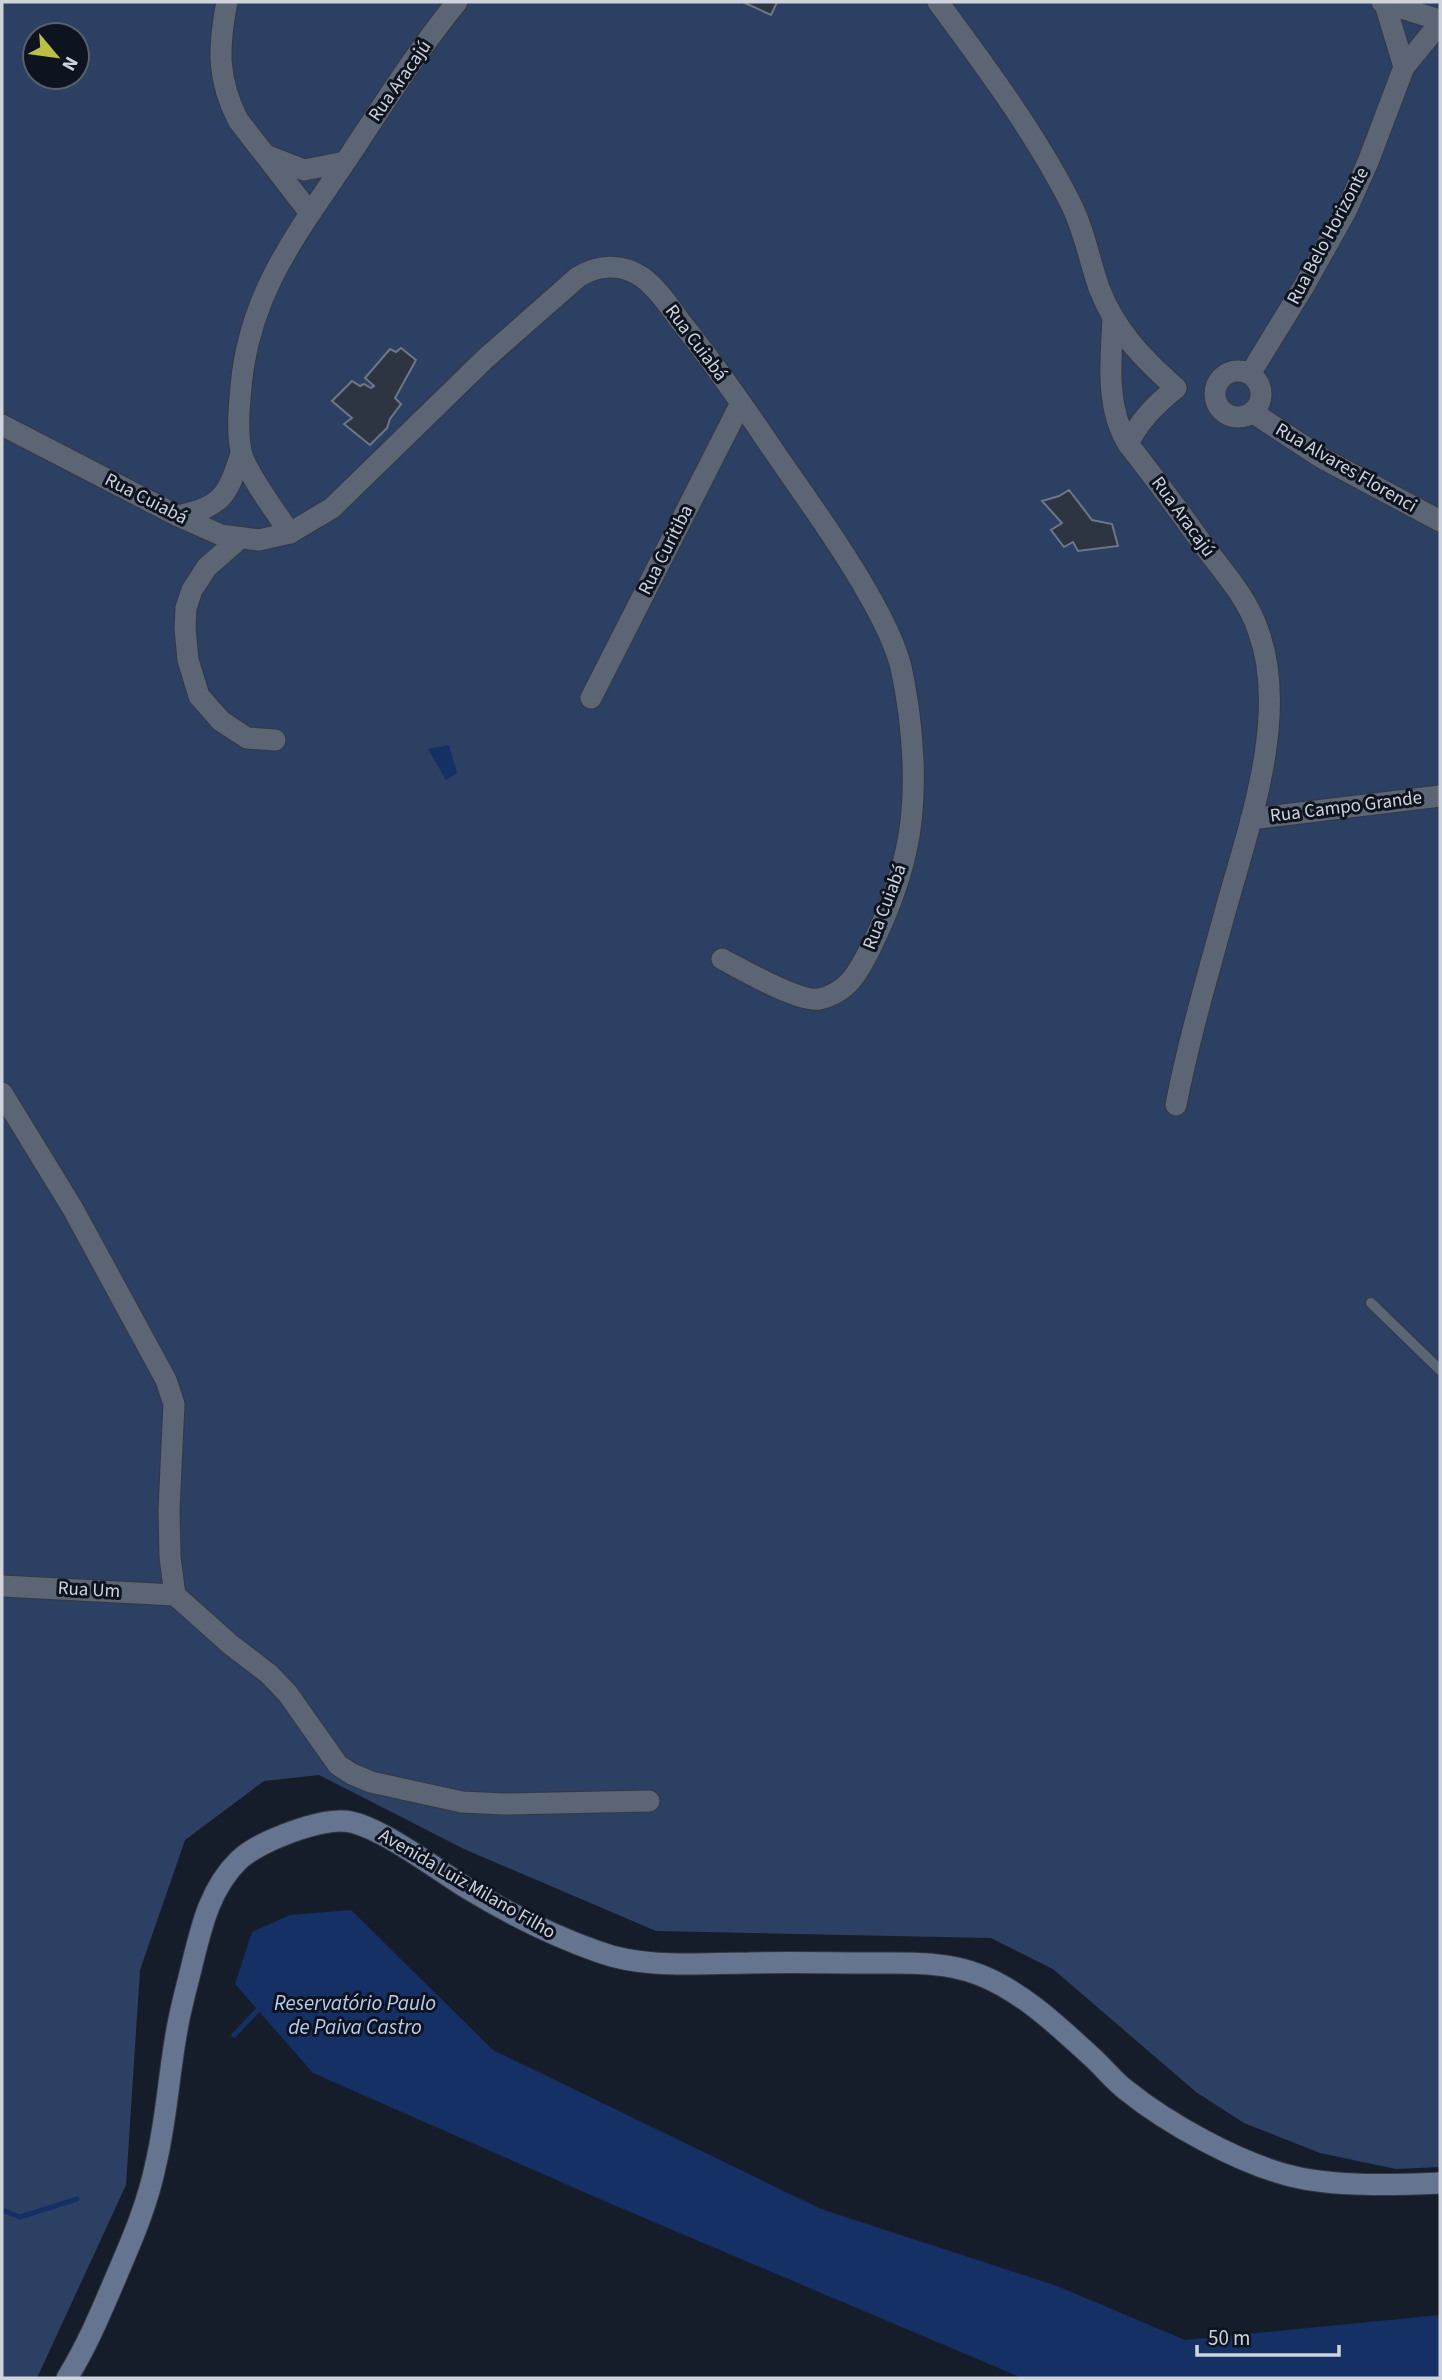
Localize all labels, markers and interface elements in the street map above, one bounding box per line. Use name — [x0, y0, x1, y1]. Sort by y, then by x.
north arrow — [21, 21, 91, 91]
street label: Rua Aracajú — [362, 35, 438, 127]
text: N — [55, 51, 84, 76]
street label: Rua Belo Horizonte — [1280, 162, 1376, 310]
street label: Rua Cuiabá — [658, 299, 734, 387]
street label: Rua Alvares Florenci — [1270, 416, 1422, 520]
street label: Rua Cuiabá — [100, 467, 192, 531]
street label: Rua Aracajú — [1145, 471, 1221, 563]
street label: Rua Curitiba — [632, 500, 700, 600]
street label: Rua Campo Grande — [1268, 784, 1424, 830]
street label: Rua Cuiabá — [856, 860, 914, 954]
street label: Rua Um — [57, 1575, 121, 1605]
street label: Avenida Luiz Milano Filho — [374, 1822, 560, 1946]
water label: Reservatório Paulo de Paiva Castro — [274, 1988, 436, 2042]
scale bar — [1197, 2314, 1339, 2358]
text: 50 m — [1208, 2323, 1250, 2353]

